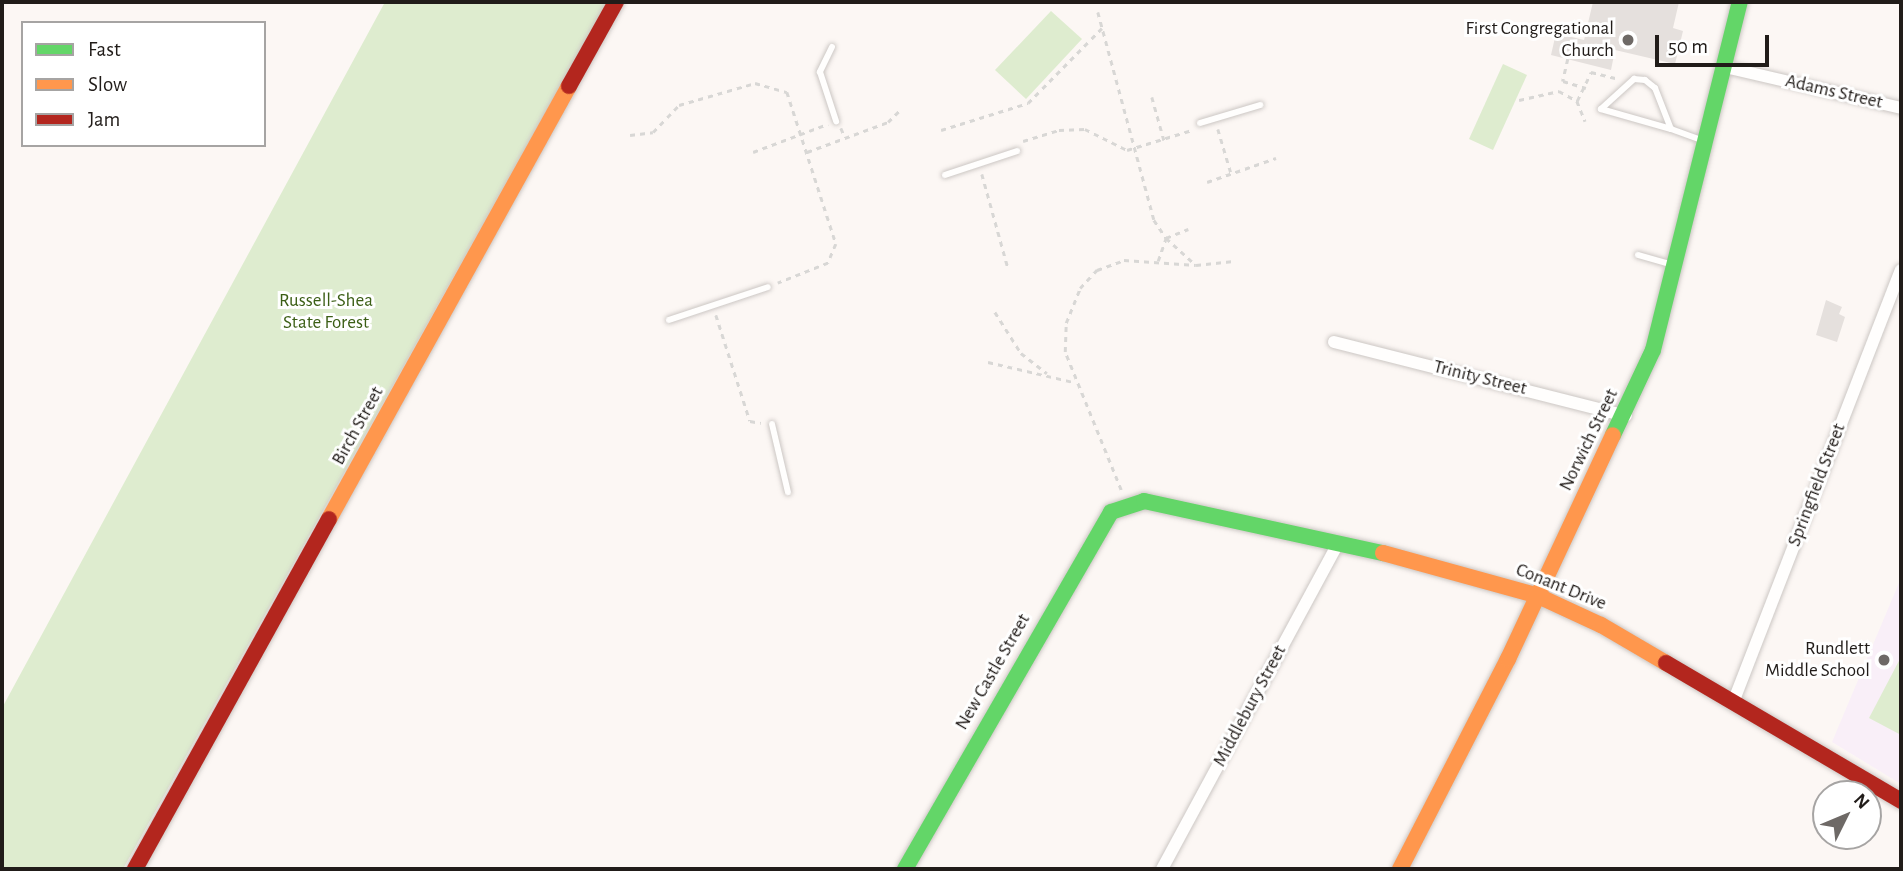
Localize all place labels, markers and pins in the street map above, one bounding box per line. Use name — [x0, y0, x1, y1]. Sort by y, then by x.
place label: First Congregational Church — [1466, 18, 1614, 62]
marker: First Congregational Church — [1620, 32, 1636, 48]
place label: Rundlett Middle School — [1765, 638, 1870, 682]
marker: Rundlett Middle School — [1876, 652, 1892, 668]

